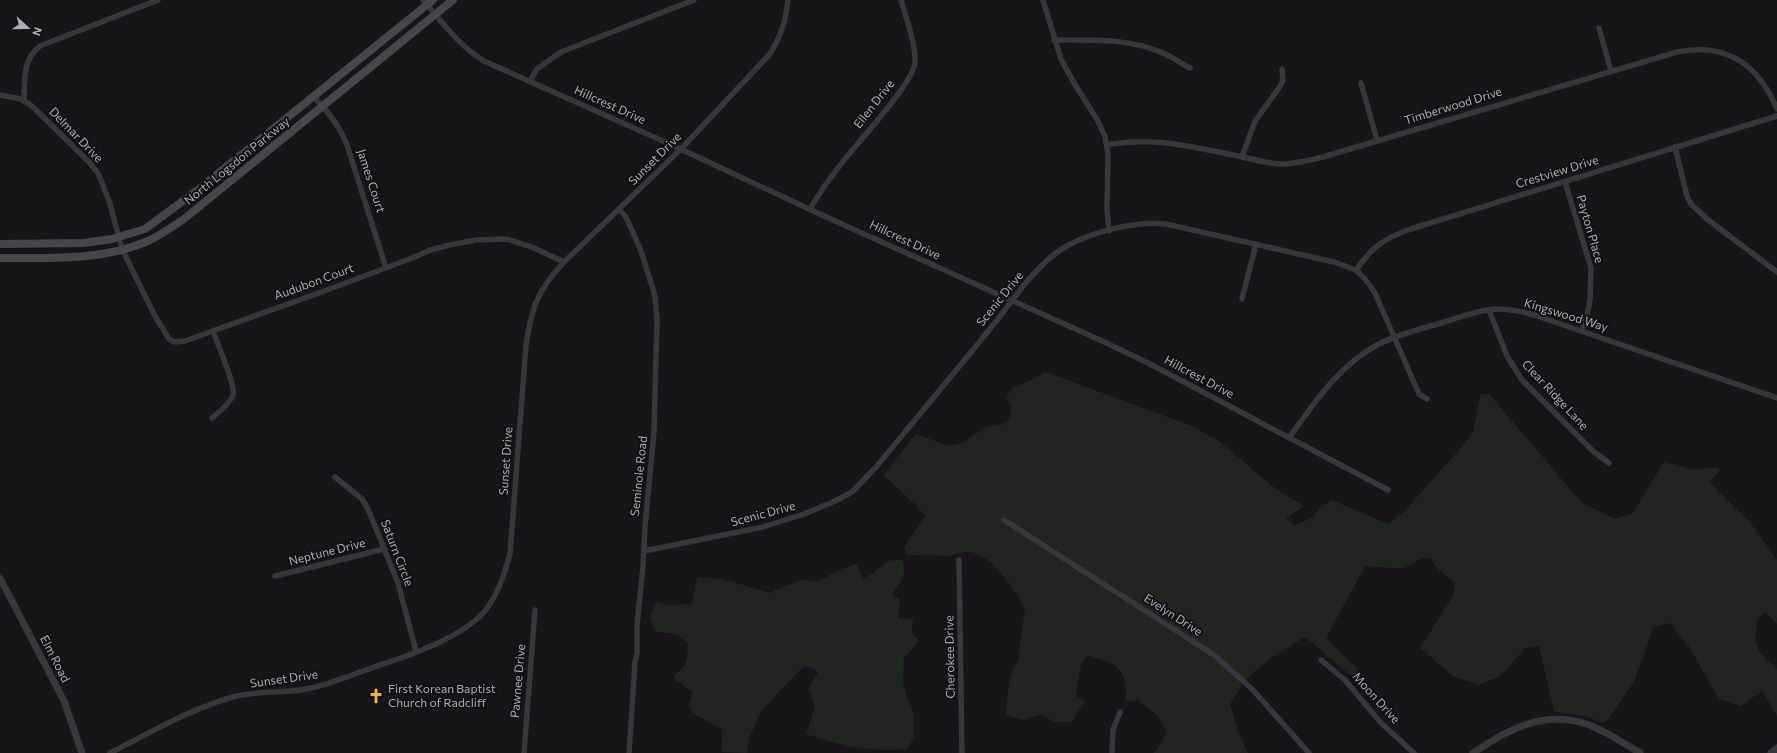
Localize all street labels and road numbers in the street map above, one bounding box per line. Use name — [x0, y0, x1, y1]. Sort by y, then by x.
street label: Ellen Drive — [850, 76, 896, 130]
street label: Hillcrest Drive — [573, 82, 648, 126]
street label: Timberwood Drive — [1402, 84, 1503, 127]
street label: Delmar Drive — [47, 104, 106, 165]
street label: North Logsdon Parkway — [181, 113, 292, 207]
street label: Sunset Drive — [625, 129, 683, 187]
street label: James Court — [354, 147, 389, 215]
street label: Crestview Drive — [1514, 152, 1600, 190]
street label: Payton Place — [1575, 193, 1607, 264]
street label: Hillcrest Drive — [868, 217, 943, 262]
street label: Audubon Court — [272, 260, 355, 302]
street label: Scenic Drive — [973, 268, 1026, 329]
street label: Kingswood Way — [1523, 295, 1610, 333]
street label: Hillcrest Drive — [1162, 352, 1237, 400]
street label: Clear Ridge Lane — [1520, 356, 1592, 432]
street label: Sunset Drive — [496, 426, 514, 496]
street label: Seminole Road — [627, 435, 649, 517]
street label: Scenic Drive — [729, 498, 797, 528]
street label: Saturn Circle — [379, 517, 417, 588]
street label: Neptune Drive — [287, 535, 367, 567]
street label: Evelyn Drive — [1142, 590, 1205, 638]
street label: Cherokee Drive — [941, 615, 957, 699]
street label: Elm Road — [38, 633, 74, 684]
street label: Pawnee Drive — [507, 643, 527, 718]
street label: Sunset Drive — [249, 666, 319, 690]
street label: Moon Drive — [1350, 669, 1403, 726]

